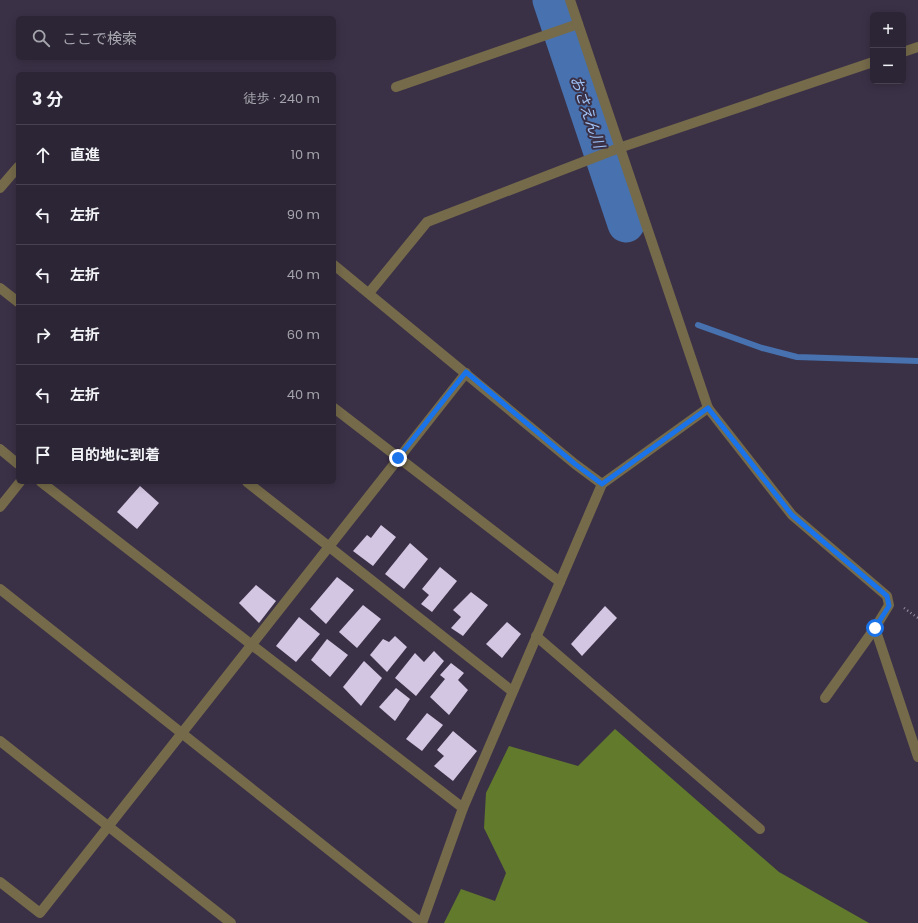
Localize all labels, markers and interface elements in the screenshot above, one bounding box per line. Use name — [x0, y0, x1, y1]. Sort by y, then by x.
map controls — [870, 12, 906, 84]
button: + — [870, 12, 906, 48]
search box — [16, 16, 336, 60]
icon: search — [30, 27, 52, 49]
text: ここで検索 — [62, 28, 137, 49]
button: − — [870, 48, 906, 84]
water label: おさえん川 — [566, 73, 611, 153]
text: 3 分 — [32, 87, 63, 111]
text: 徒歩 · 240 m — [244, 89, 320, 108]
icon: ahead — [32, 144, 54, 166]
text: 直進 — [70, 144, 100, 165]
text: 10 m — [291, 145, 320, 164]
icon: left — [32, 204, 54, 226]
text: 左折 — [70, 204, 100, 225]
text: 90 m — [287, 205, 320, 224]
icon: left — [32, 264, 54, 286]
text: 左折 — [70, 264, 100, 285]
text: 40 m — [287, 265, 320, 284]
icon: right — [32, 324, 54, 346]
text: 右折 — [70, 324, 100, 345]
text: 60 m — [287, 325, 320, 344]
icon: left — [32, 384, 54, 406]
text: 左折 — [70, 384, 100, 405]
text: 40 m — [287, 385, 320, 404]
icon: arrive — [32, 444, 54, 466]
text: 目的地に到着 — [70, 444, 160, 465]
route end — [389, 449, 407, 467]
route start — [866, 619, 884, 637]

